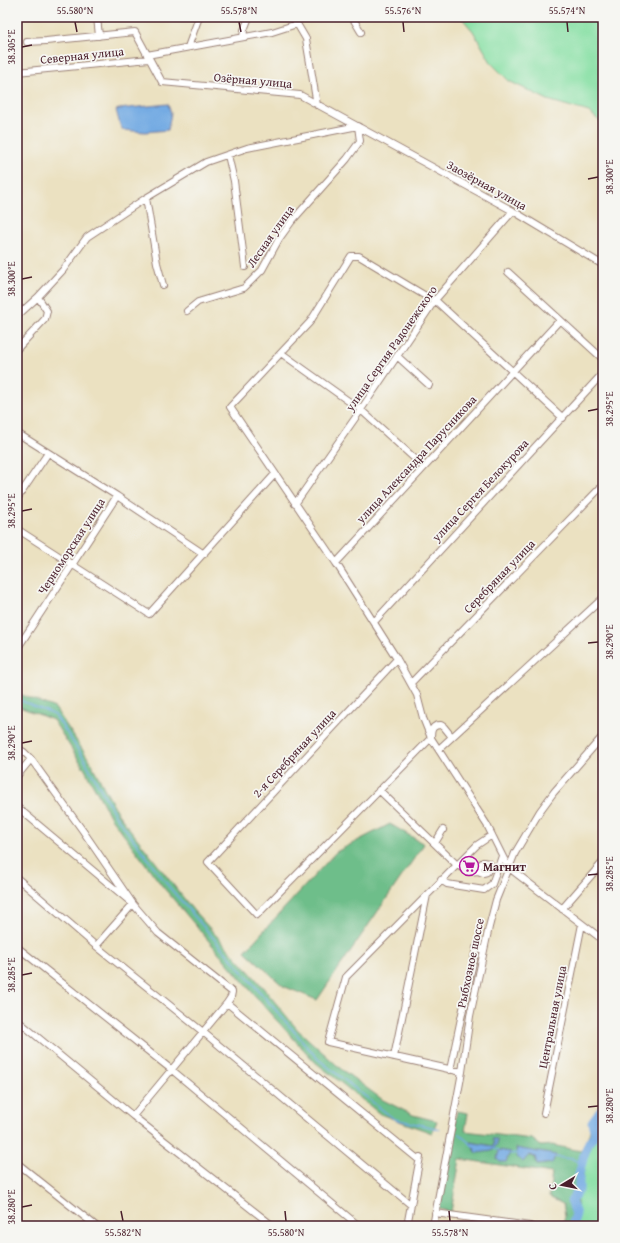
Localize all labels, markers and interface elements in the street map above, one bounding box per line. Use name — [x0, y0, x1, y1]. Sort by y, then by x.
text: 55.580°N — [57, 3, 94, 18]
text: 55.578°N — [221, 3, 258, 18]
text: 55.576°N — [385, 3, 422, 18]
text: 55.574°N — [549, 3, 586, 18]
text: 38.305°E — [4, 29, 19, 65]
street label: Северная улица — [39, 42, 125, 68]
street label: Озёрная улица — [213, 68, 293, 92]
street label: Заозёрная улица — [444, 156, 530, 214]
text: 38.300°E — [602, 159, 617, 195]
street label: Лесная улица — [242, 201, 298, 271]
text: 38.300°E — [4, 261, 19, 297]
street label: улица Сергия Радонежского — [341, 282, 441, 415]
street label: улица Александра Парусникова — [351, 391, 480, 528]
text: 38.295°E — [602, 391, 617, 427]
street label: улица Сергея Белокурова — [427, 435, 532, 546]
text: 38.295°E — [4, 493, 19, 529]
street label: Черноморская улица — [33, 494, 109, 598]
street label: Серебряная улица — [459, 535, 539, 617]
text: 38.290°E — [602, 624, 617, 660]
street label: 2-я Серебряная улица — [248, 705, 340, 801]
text: 38.290°E — [4, 725, 19, 761]
supermarket icon: Магнит — [458, 855, 480, 877]
text: 38.285°E — [602, 856, 617, 892]
place label: Магнит — [483, 858, 526, 875]
street label: Рыбхозное шоссе — [452, 916, 488, 1009]
text: 38.285°E — [4, 957, 19, 993]
street label: Центральная улица — [534, 964, 570, 1070]
text: 38.280°E — [602, 1088, 617, 1124]
north arrow — [542, 1165, 582, 1205]
text: С — [544, 1182, 561, 1191]
text: 38.280°E — [4, 1189, 19, 1225]
text: 55.582°N — [105, 1225, 142, 1240]
text: 55.580°N — [268, 1225, 305, 1240]
text: 55.578°N — [432, 1225, 469, 1240]

